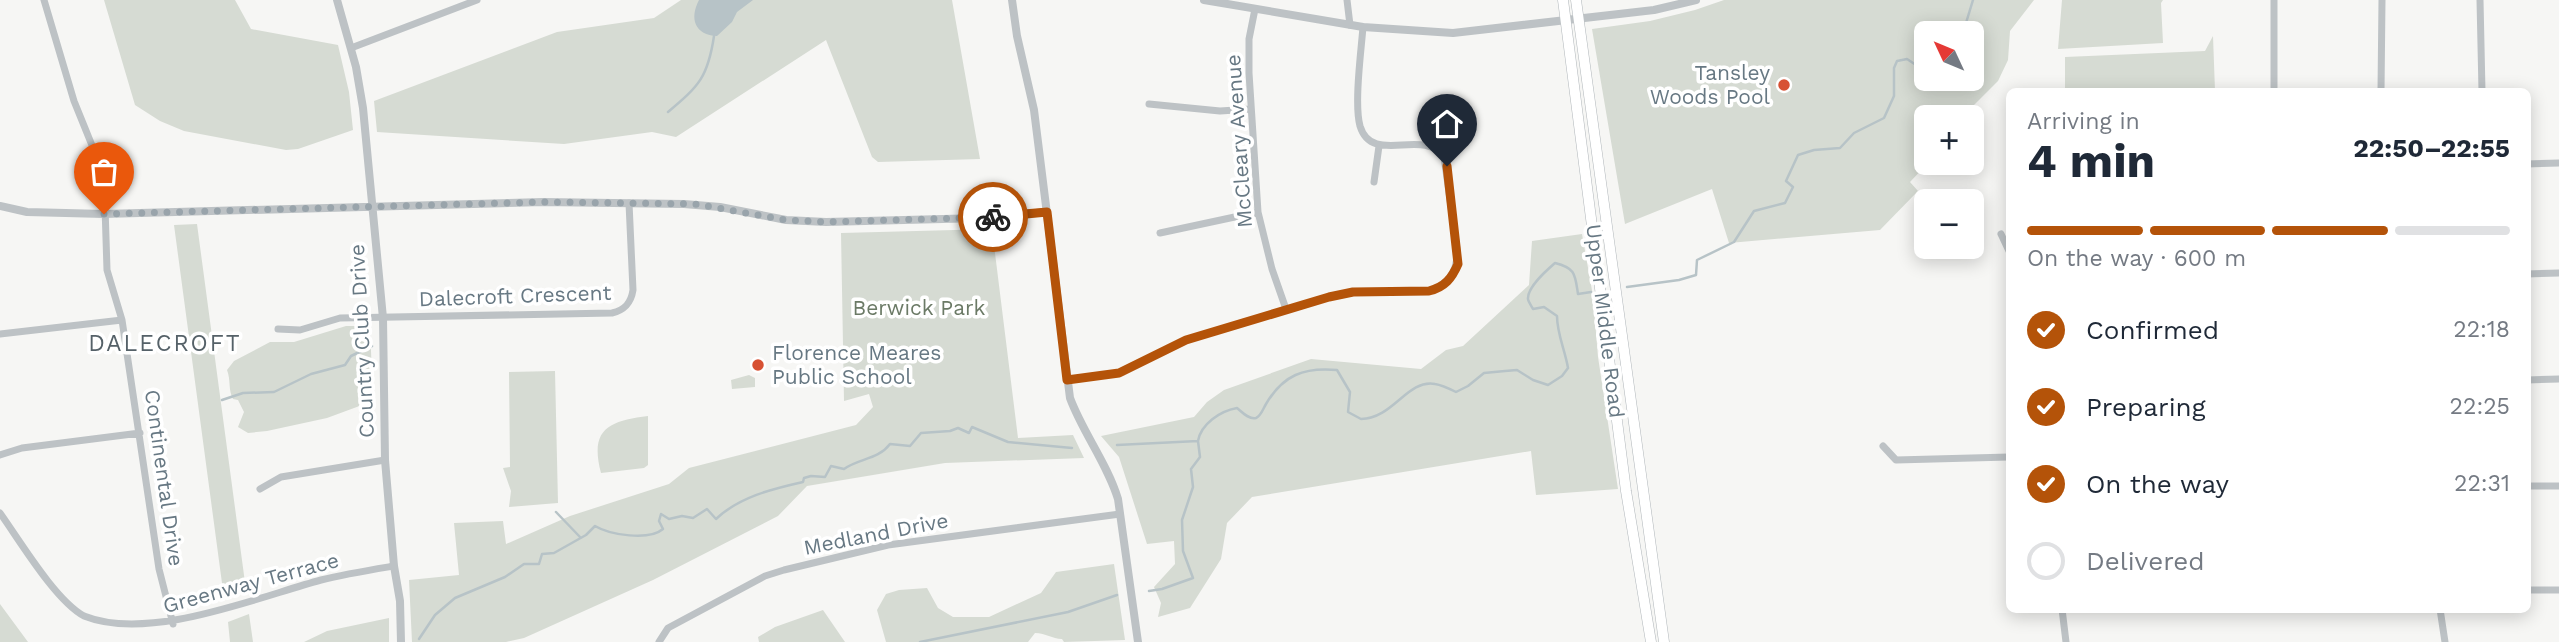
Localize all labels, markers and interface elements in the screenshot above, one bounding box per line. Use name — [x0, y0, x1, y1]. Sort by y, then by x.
north arrow — [1914, 21, 1984, 91]
map controls — [1914, 21, 1984, 259]
street label: McCleary Avenue — [1220, 54, 1257, 229]
place label: Tansley Woods Pool — [1650, 60, 1771, 109]
marker: Tansley Woods Pool — [1776, 77, 1792, 93]
pin — [1417, 94, 1477, 166]
icon: home — [1428, 105, 1466, 143]
button: + — [1914, 105, 1984, 175]
text: Arriving in — [2027, 108, 2140, 135]
text: 22:50–22:55 — [2353, 133, 2510, 163]
text: 4 min — [2027, 134, 2155, 188]
pin — [74, 142, 134, 214]
icon: bag — [85, 153, 123, 191]
courier — [958, 182, 1028, 252]
button: − — [1914, 189, 1984, 259]
icon: bike — [974, 198, 1012, 236]
street label: Upper Middle Road — [1581, 223, 1630, 419]
street label: Country Club Drive — [344, 244, 379, 439]
text: On the way · 600 m — [2027, 245, 2246, 272]
street label: Dalecroft Crescent — [418, 280, 612, 311]
park label: Berwick Park — [852, 295, 986, 320]
icon: check — [2027, 311, 2065, 349]
text: Confirmed — [2086, 315, 2219, 345]
text: 22:18 — [2453, 316, 2510, 343]
district label: DALECROFT — [88, 330, 242, 357]
place label: Florence Meares Public School — [772, 340, 941, 389]
marker: Florence Meares Public School — [750, 357, 766, 373]
street label: Continental Drive — [140, 388, 189, 568]
icon: check — [2027, 388, 2065, 426]
text: Preparing — [2086, 392, 2206, 422]
text: 22:25 — [2450, 393, 2510, 420]
icon: check — [2027, 465, 2065, 503]
text: On the way — [2086, 469, 2229, 499]
text: 22:31 — [2454, 470, 2510, 497]
street label: Medland Drive — [801, 507, 950, 560]
text: Delivered — [2086, 546, 2205, 576]
street label: Greenway Terrace — [160, 547, 342, 618]

